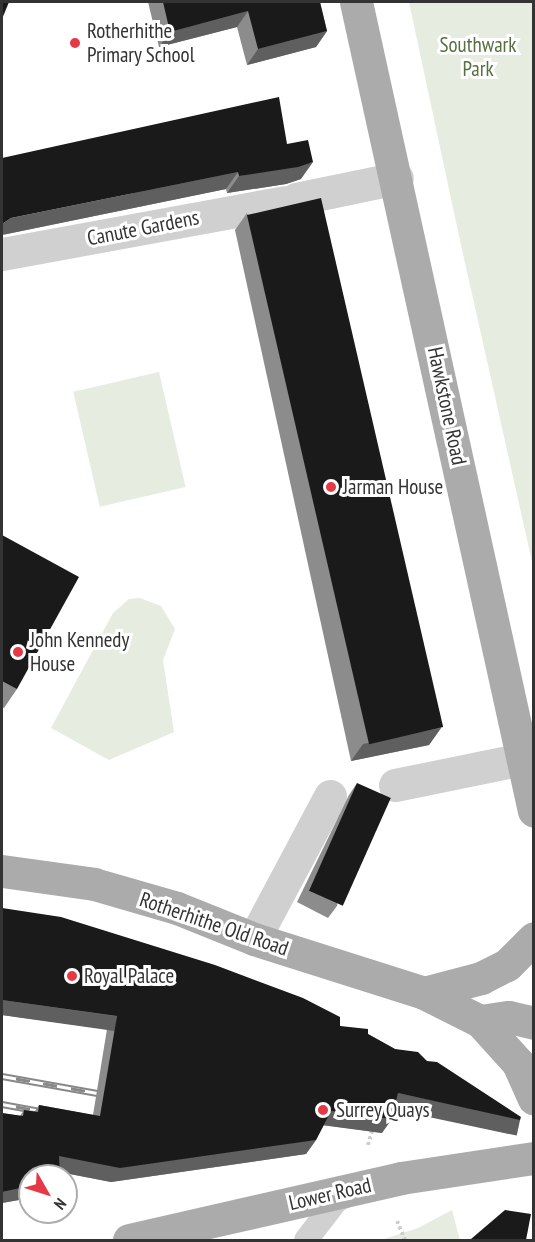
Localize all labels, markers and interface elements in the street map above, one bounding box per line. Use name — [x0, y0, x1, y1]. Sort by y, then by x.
place label: Rotherhithe Primary School — [87, 18, 195, 68]
park label: Southwark Park — [440, 32, 516, 82]
marker: Rotherhithe Primary School — [68, 36, 82, 50]
street label: Canute Gardens — [85, 205, 201, 251]
street label: Hawkstone Road — [422, 345, 472, 467]
place label: Jarman House — [343, 474, 443, 500]
marker: Jarman House — [324, 480, 338, 494]
place label: John Kennedy House — [30, 627, 129, 677]
marker: John Kennedy House — [11, 645, 25, 659]
street label: Rotherhithe Old Road — [136, 887, 292, 961]
place label: Royal Palace — [84, 963, 174, 989]
marker: Royal Palace — [65, 969, 79, 983]
place label: Surrey Quays — [336, 1097, 430, 1123]
marker: Surrey Quays — [314, 1101, 332, 1119]
north arrow — [18, 1164, 78, 1224]
street label: Lower Road — [286, 1172, 374, 1216]
text: N — [50, 1194, 71, 1214]

